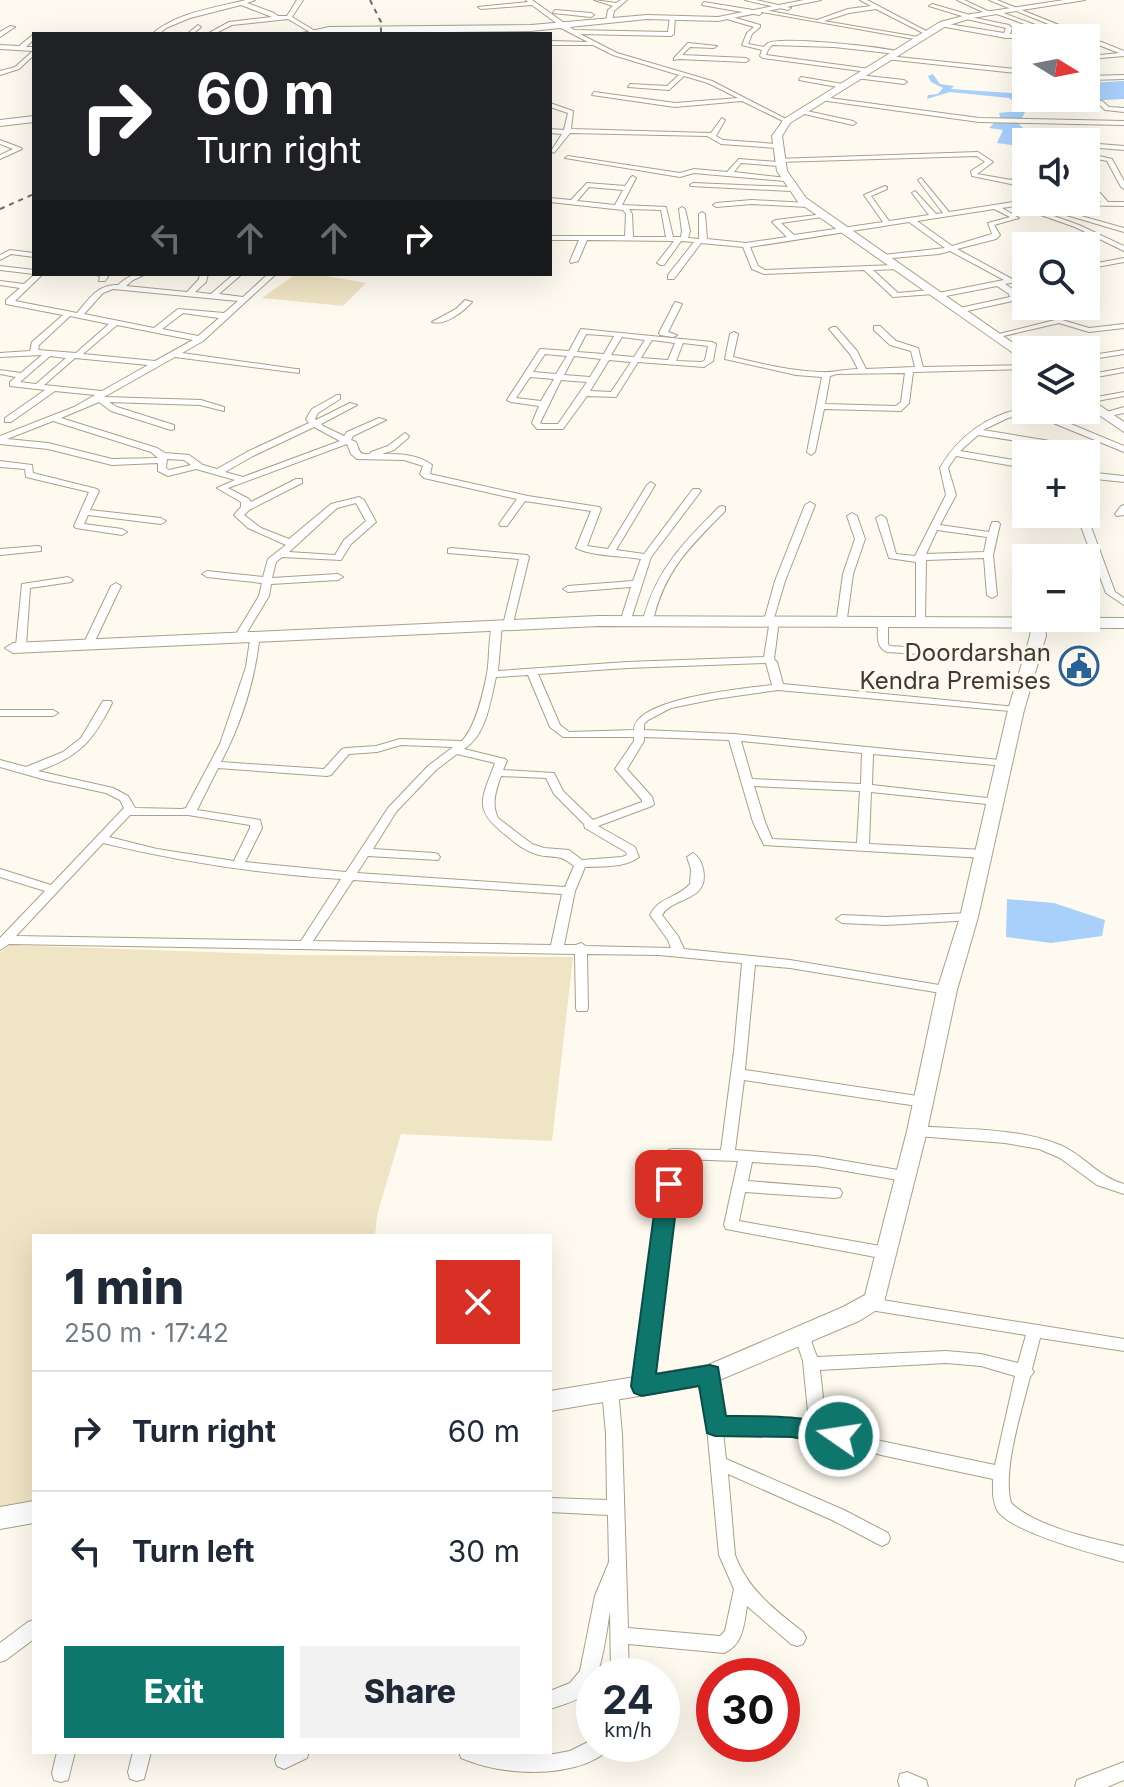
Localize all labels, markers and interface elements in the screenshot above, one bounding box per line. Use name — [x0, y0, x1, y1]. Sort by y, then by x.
north arrow — [1012, 24, 1100, 112]
map controls — [1012, 24, 1100, 632]
text: 60 m — [196, 60, 335, 128]
icon: right — [64, 64, 168, 168]
text: Turn right — [196, 128, 361, 172]
button: sound — [1012, 128, 1100, 216]
icon: left — [144, 216, 188, 260]
icon: ahead — [228, 216, 272, 260]
icon: ahead — [312, 216, 356, 260]
icon: right — [396, 216, 440, 260]
button: search — [1012, 232, 1100, 320]
button: layers — [1012, 336, 1100, 424]
button: + — [1012, 440, 1100, 528]
button: − — [1012, 544, 1100, 632]
place label: Doordarshan Kendra Premises — [860, 638, 1051, 695]
public building icon: Doordarshan Kendra Premises — [1058, 645, 1100, 687]
pin — [635, 1150, 703, 1218]
icon: arrive — [647, 1162, 691, 1206]
text: 1 min — [64, 1257, 184, 1316]
button: close — [436, 1260, 520, 1344]
text: 250 m · 17:42 — [64, 1317, 229, 1348]
position arrow — [797, 1394, 881, 1478]
icon: right — [64, 1409, 108, 1453]
text: Turn right — [132, 1413, 276, 1449]
text: 60 m — [448, 1413, 520, 1449]
icon: left — [64, 1529, 108, 1573]
text: Turn left — [132, 1533, 254, 1569]
text: 30 m — [448, 1533, 520, 1569]
button: Exit — [64, 1646, 284, 1738]
button: Share — [300, 1646, 520, 1738]
speed limit sign: 30 — [696, 1658, 800, 1762]
text: 24 — [602, 1675, 654, 1724]
text: km/h — [604, 1718, 652, 1742]

